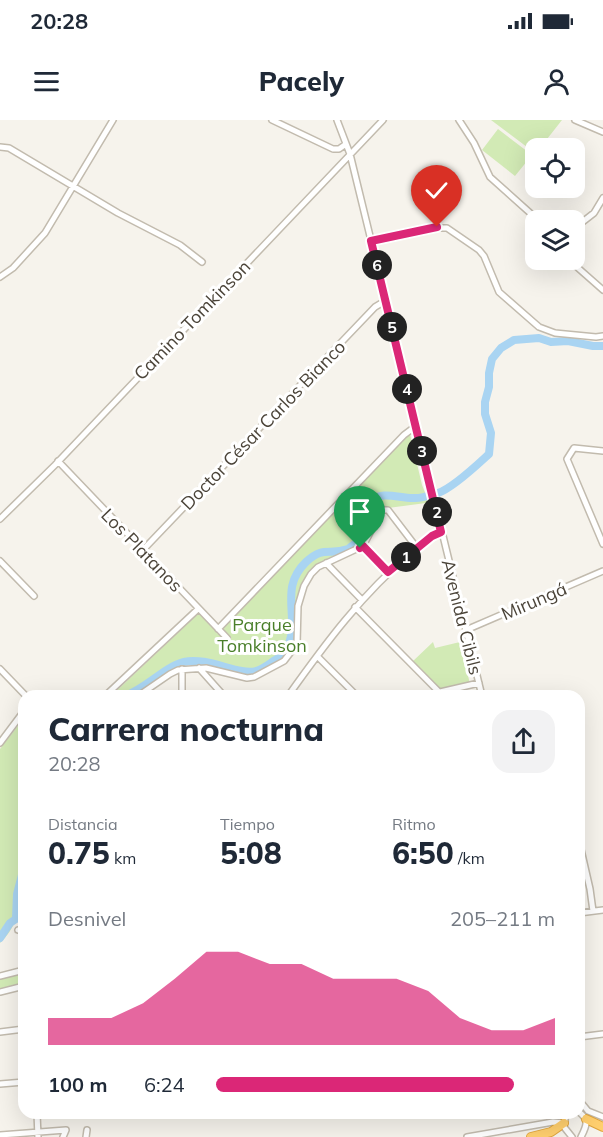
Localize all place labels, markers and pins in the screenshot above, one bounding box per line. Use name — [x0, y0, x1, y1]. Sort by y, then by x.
pin — [411, 165, 462, 227]
pin: 6 — [362, 250, 392, 280]
pin: 5 — [377, 312, 407, 342]
pin: 4 — [392, 374, 422, 404]
pin: 3 — [407, 436, 437, 466]
pin — [334, 486, 385, 548]
pin: 2 — [422, 497, 452, 527]
pin: 1 — [391, 542, 421, 572]

